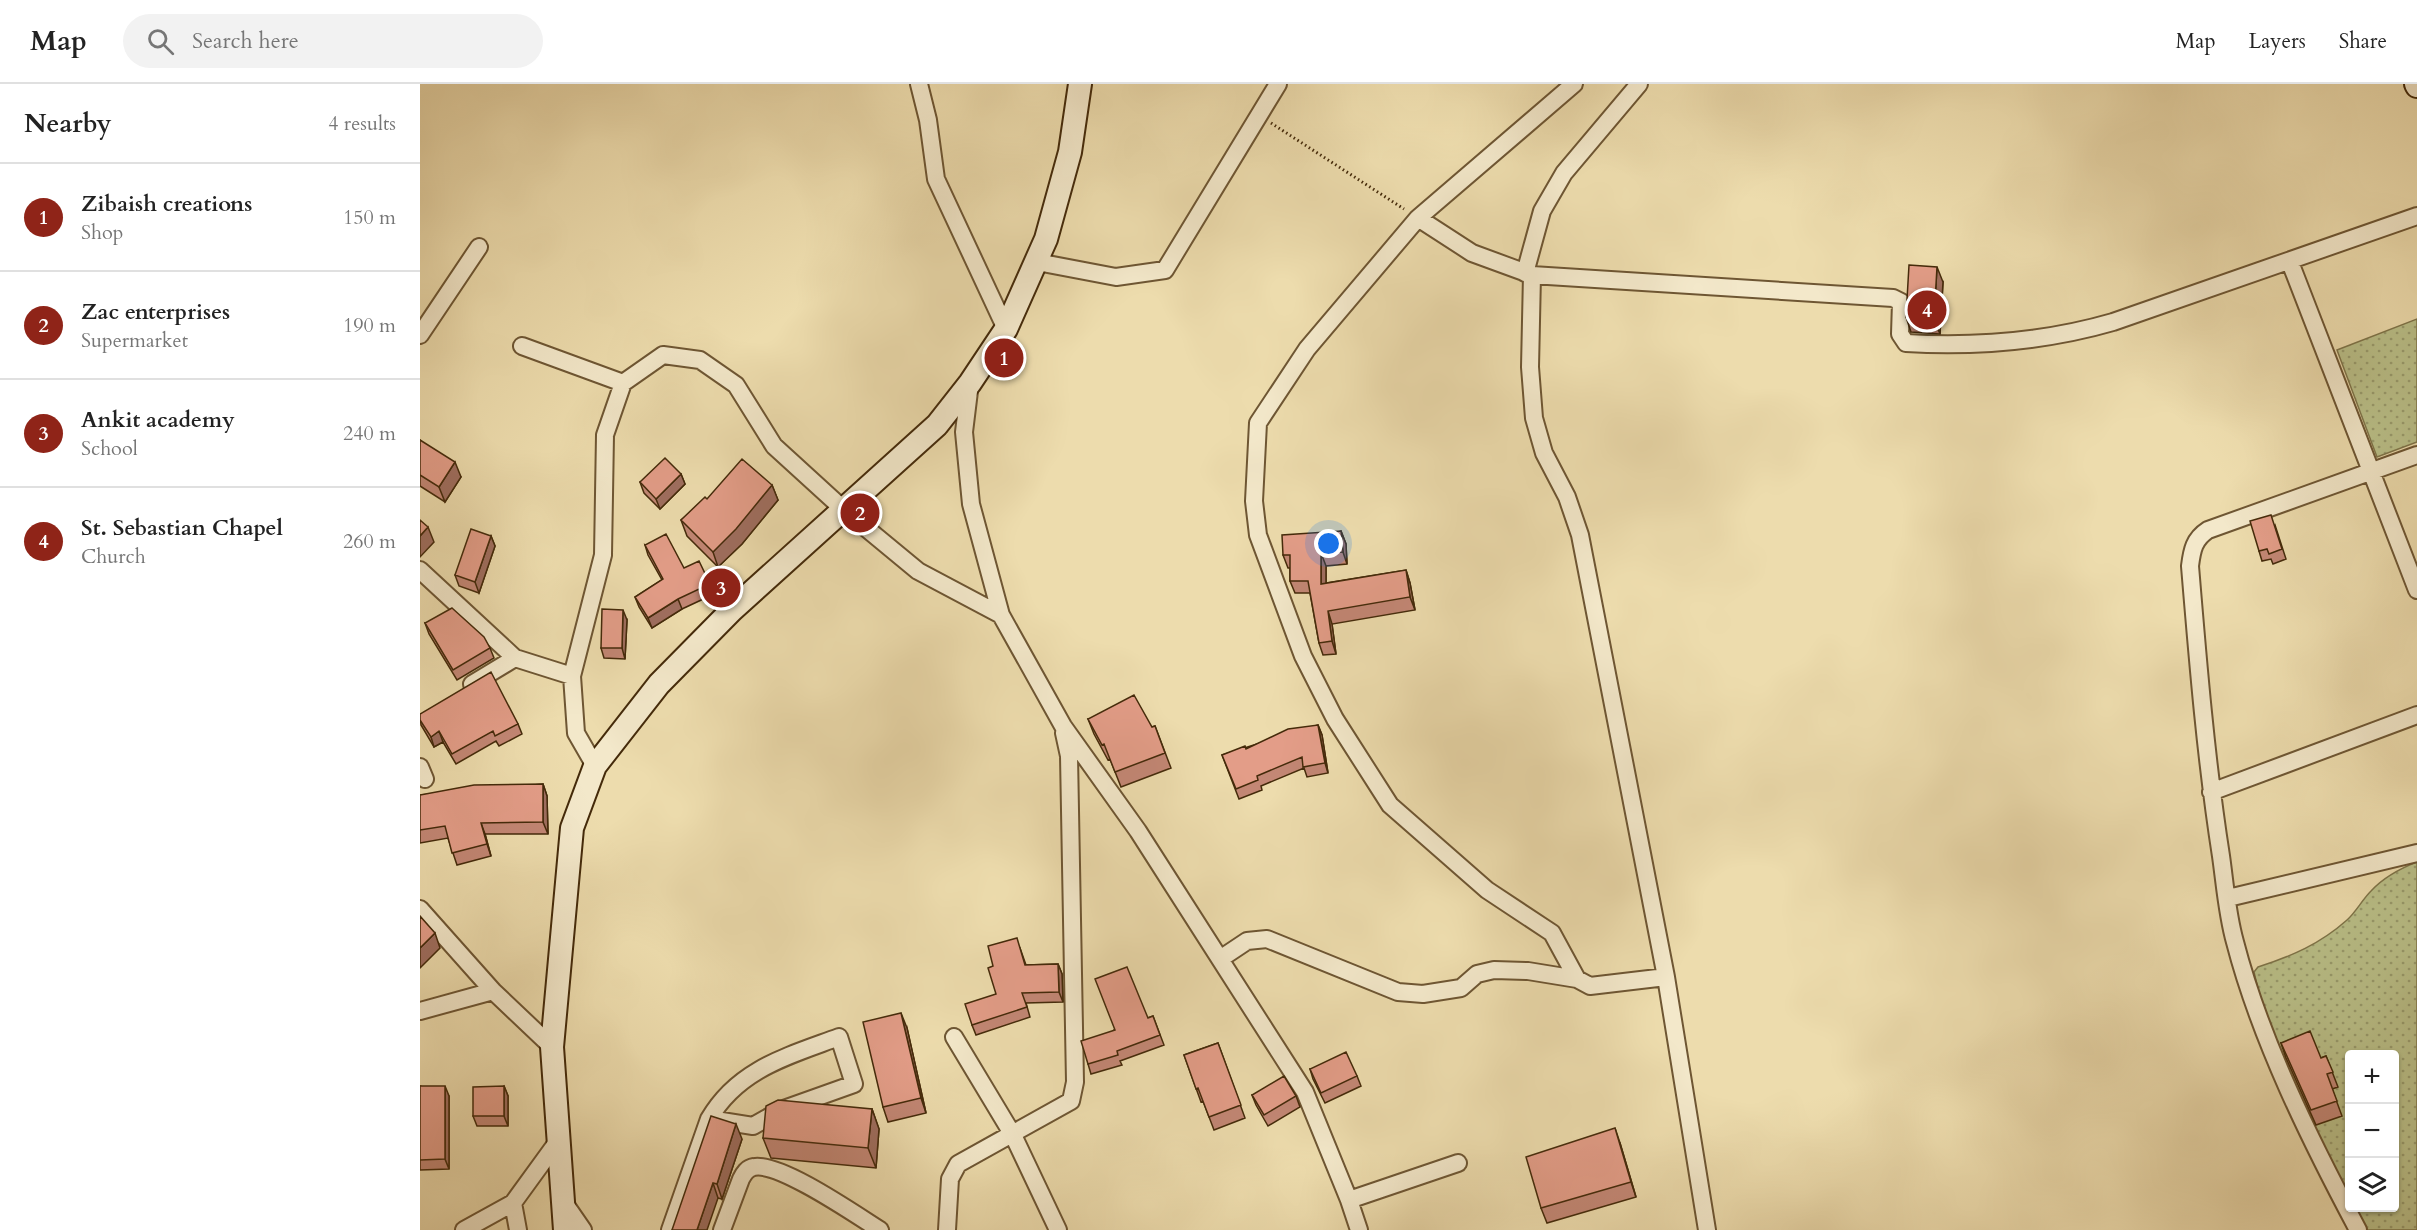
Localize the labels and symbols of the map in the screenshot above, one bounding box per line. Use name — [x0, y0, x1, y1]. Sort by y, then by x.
pin: 4 — [1908, 288, 1946, 332]
pin: 1 — [984, 336, 1024, 380]
pin: 2 — [840, 490, 880, 536]
your location — [1314, 529, 1343, 558]
pin: 3 — [702, 566, 740, 610]

